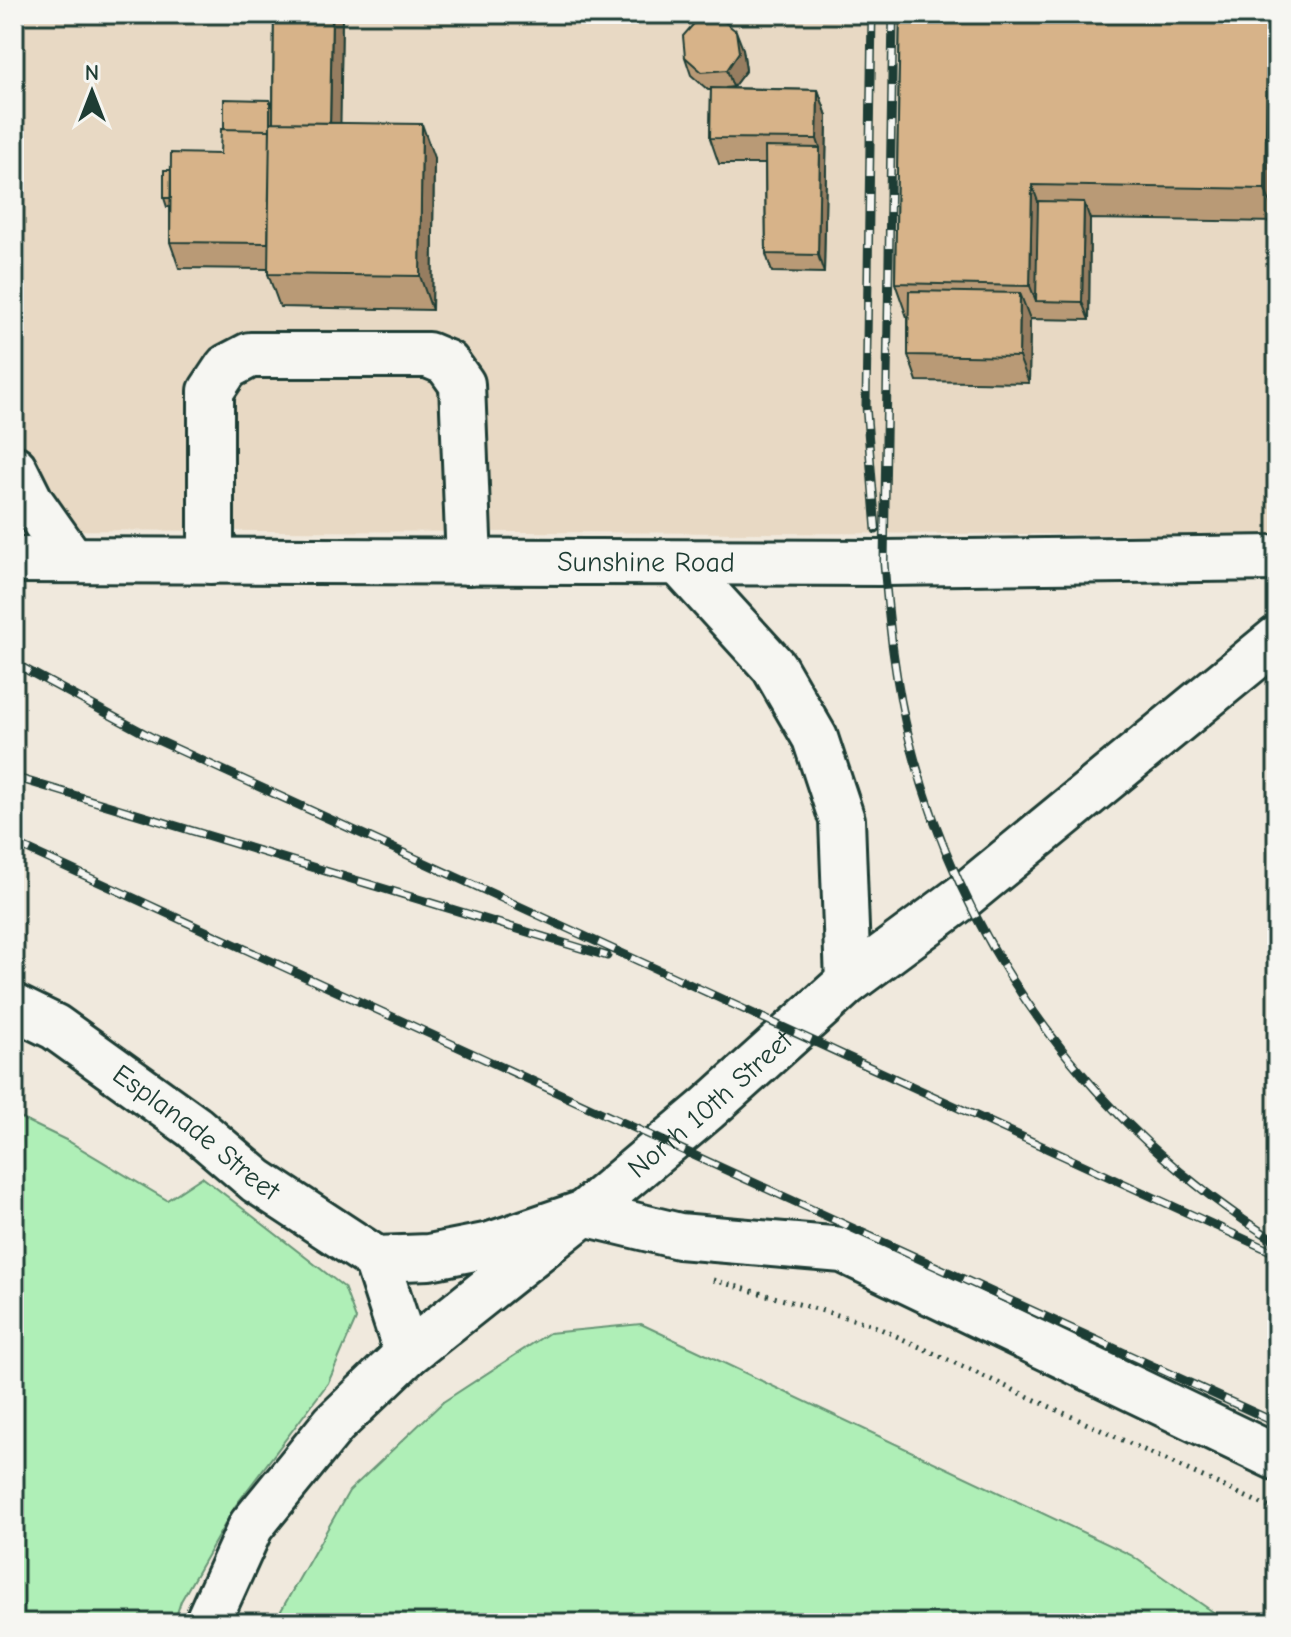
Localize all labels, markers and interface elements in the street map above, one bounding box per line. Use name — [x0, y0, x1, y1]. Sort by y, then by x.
north arrow — [52, 52, 132, 132]
text: N — [85, 60, 99, 86]
street label: Sunshine Road — [557, 546, 735, 578]
street label: North 10th Street — [622, 1023, 800, 1185]
street label: Esplanade Street — [107, 1058, 286, 1208]

